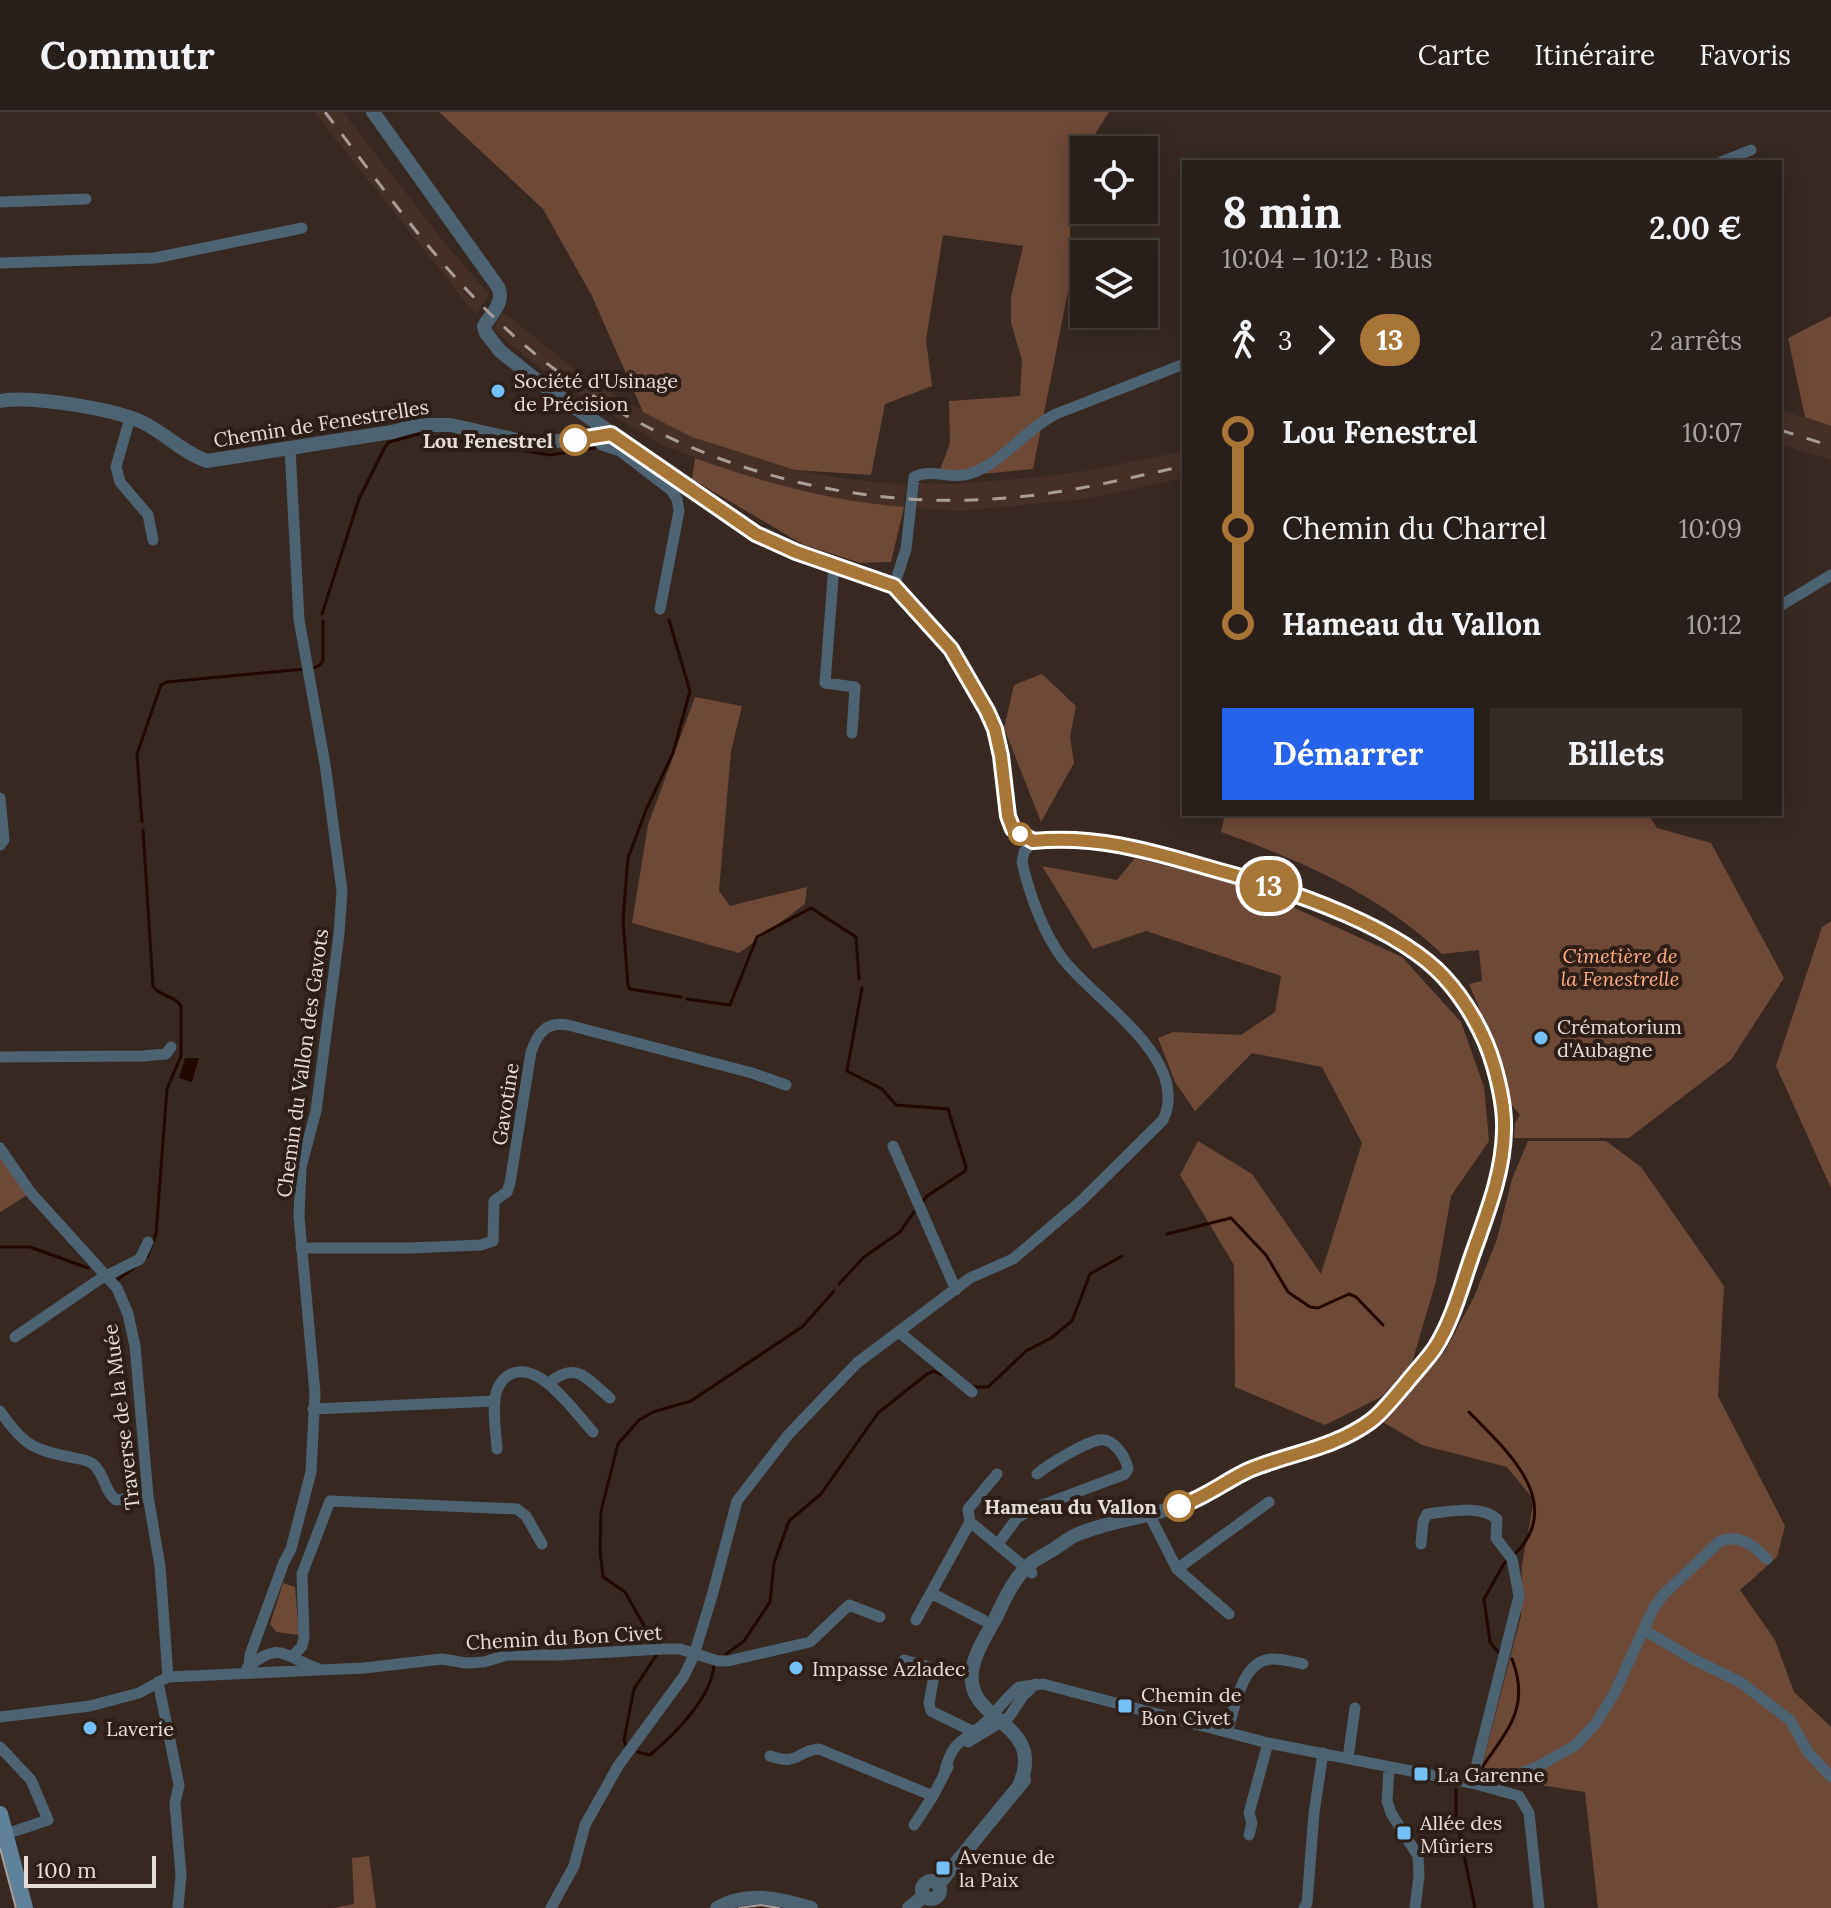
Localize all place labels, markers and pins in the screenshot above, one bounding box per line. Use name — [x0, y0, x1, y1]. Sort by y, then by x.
place label: Société d'Usinage de Précision — [514, 368, 678, 416]
marker: Société d'Usinage de Précision — [489, 382, 507, 400]
marker: Lou Fenestrel — [560, 425, 590, 455]
place label: Lou Fenestrel — [423, 428, 553, 453]
unlabelled marker — [1009, 823, 1031, 845]
place label: Crématorium d'Aubagne — [1557, 1014, 1682, 1062]
marker: Crématorium d'Aubagne — [1532, 1029, 1550, 1047]
marker: Hameau du Vallon — [1164, 1491, 1194, 1521]
place label: Hameau du Vallon — [984, 1494, 1157, 1519]
place label: Impasse Azladec — [812, 1656, 966, 1681]
marker: Impasse Azladec — [787, 1659, 805, 1677]
place label: Chemin de Bon Civet — [1141, 1682, 1242, 1730]
marker: Chemin de Bon Civet — [1116, 1697, 1134, 1715]
place label: Laverie — [106, 1716, 174, 1741]
marker: Laverie — [81, 1719, 99, 1737]
place label: La Garenne — [1437, 1762, 1545, 1787]
marker: La Garenne — [1412, 1765, 1430, 1783]
place label: Allée des Mûriers — [1419, 1810, 1502, 1858]
marker: Allée des Mûriers — [1395, 1824, 1413, 1842]
place label: Avenue de la Paix — [958, 1844, 1055, 1892]
marker: Avenue de la Paix — [934, 1859, 952, 1877]

